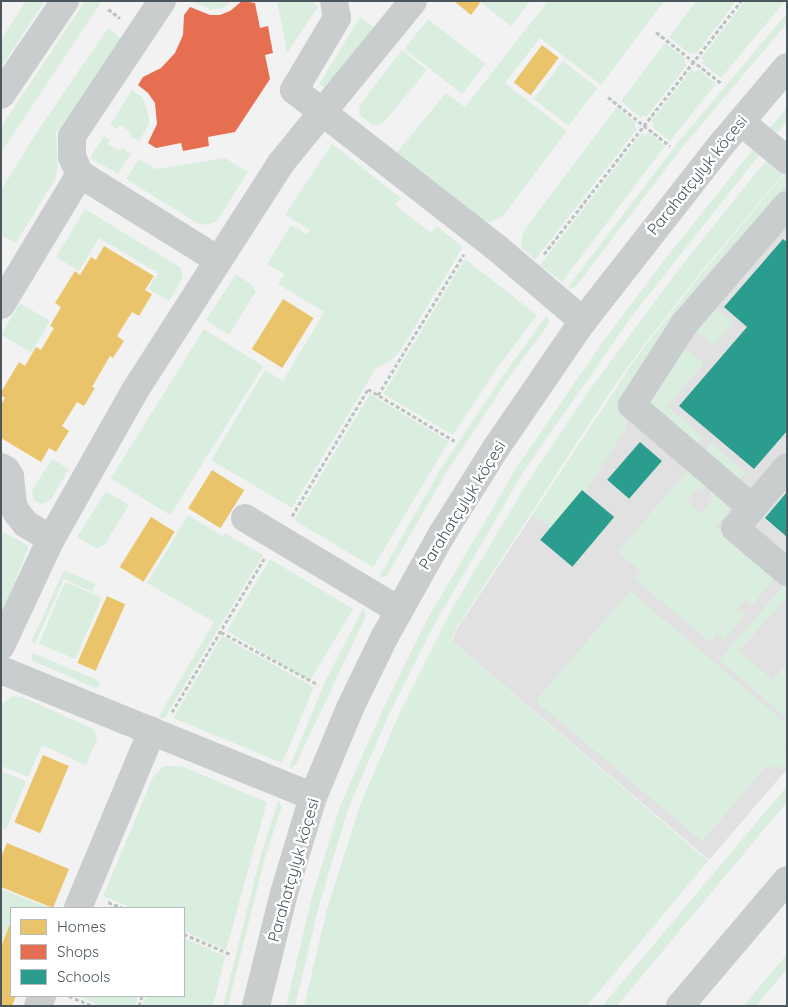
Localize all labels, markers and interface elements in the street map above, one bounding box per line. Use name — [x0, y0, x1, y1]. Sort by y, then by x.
street label: Parahatçylyk köçesi — [643, 111, 751, 239]
street label: Parahatçylyk köçesi — [415, 437, 509, 573]
street label: Parahatçylyk köçesi — [263, 796, 323, 944]
legend — [10, 907, 185, 997]
text: Homes — [57, 917, 106, 936]
text: Shops — [57, 942, 99, 961]
text: Schools — [57, 967, 110, 986]

